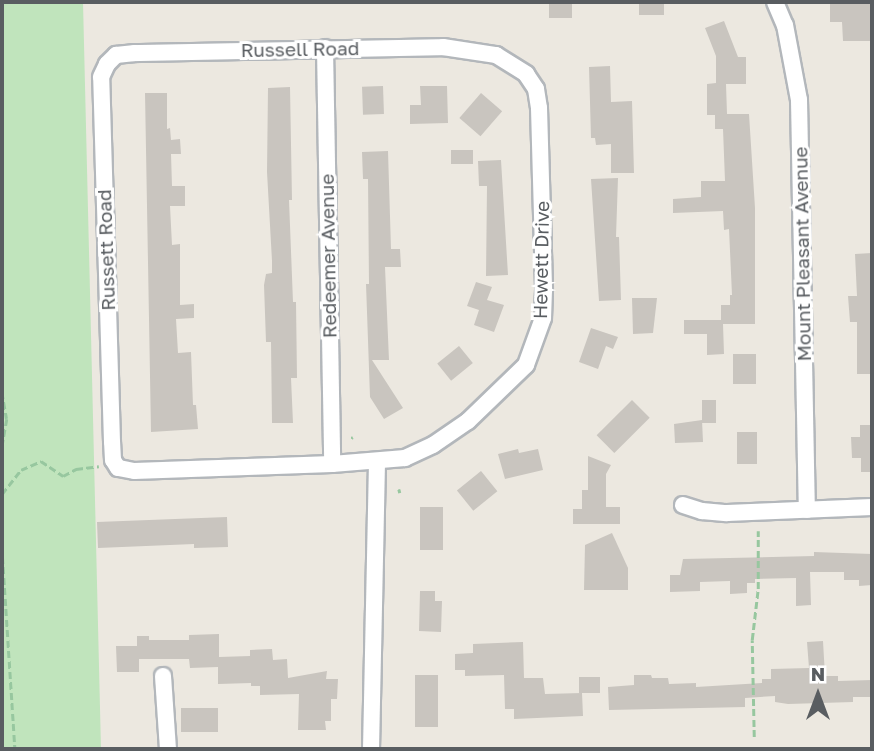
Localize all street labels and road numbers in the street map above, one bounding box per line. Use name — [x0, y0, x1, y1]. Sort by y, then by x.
street label: Russell Road — [240, 37, 360, 61]
street label: Mount Pleasant Avenue — [789, 146, 815, 362]
street label: Redeemer Avenue — [315, 174, 341, 338]
street label: Russett Road — [92, 189, 120, 311]
street label: Hewett Drive — [529, 201, 553, 319]

